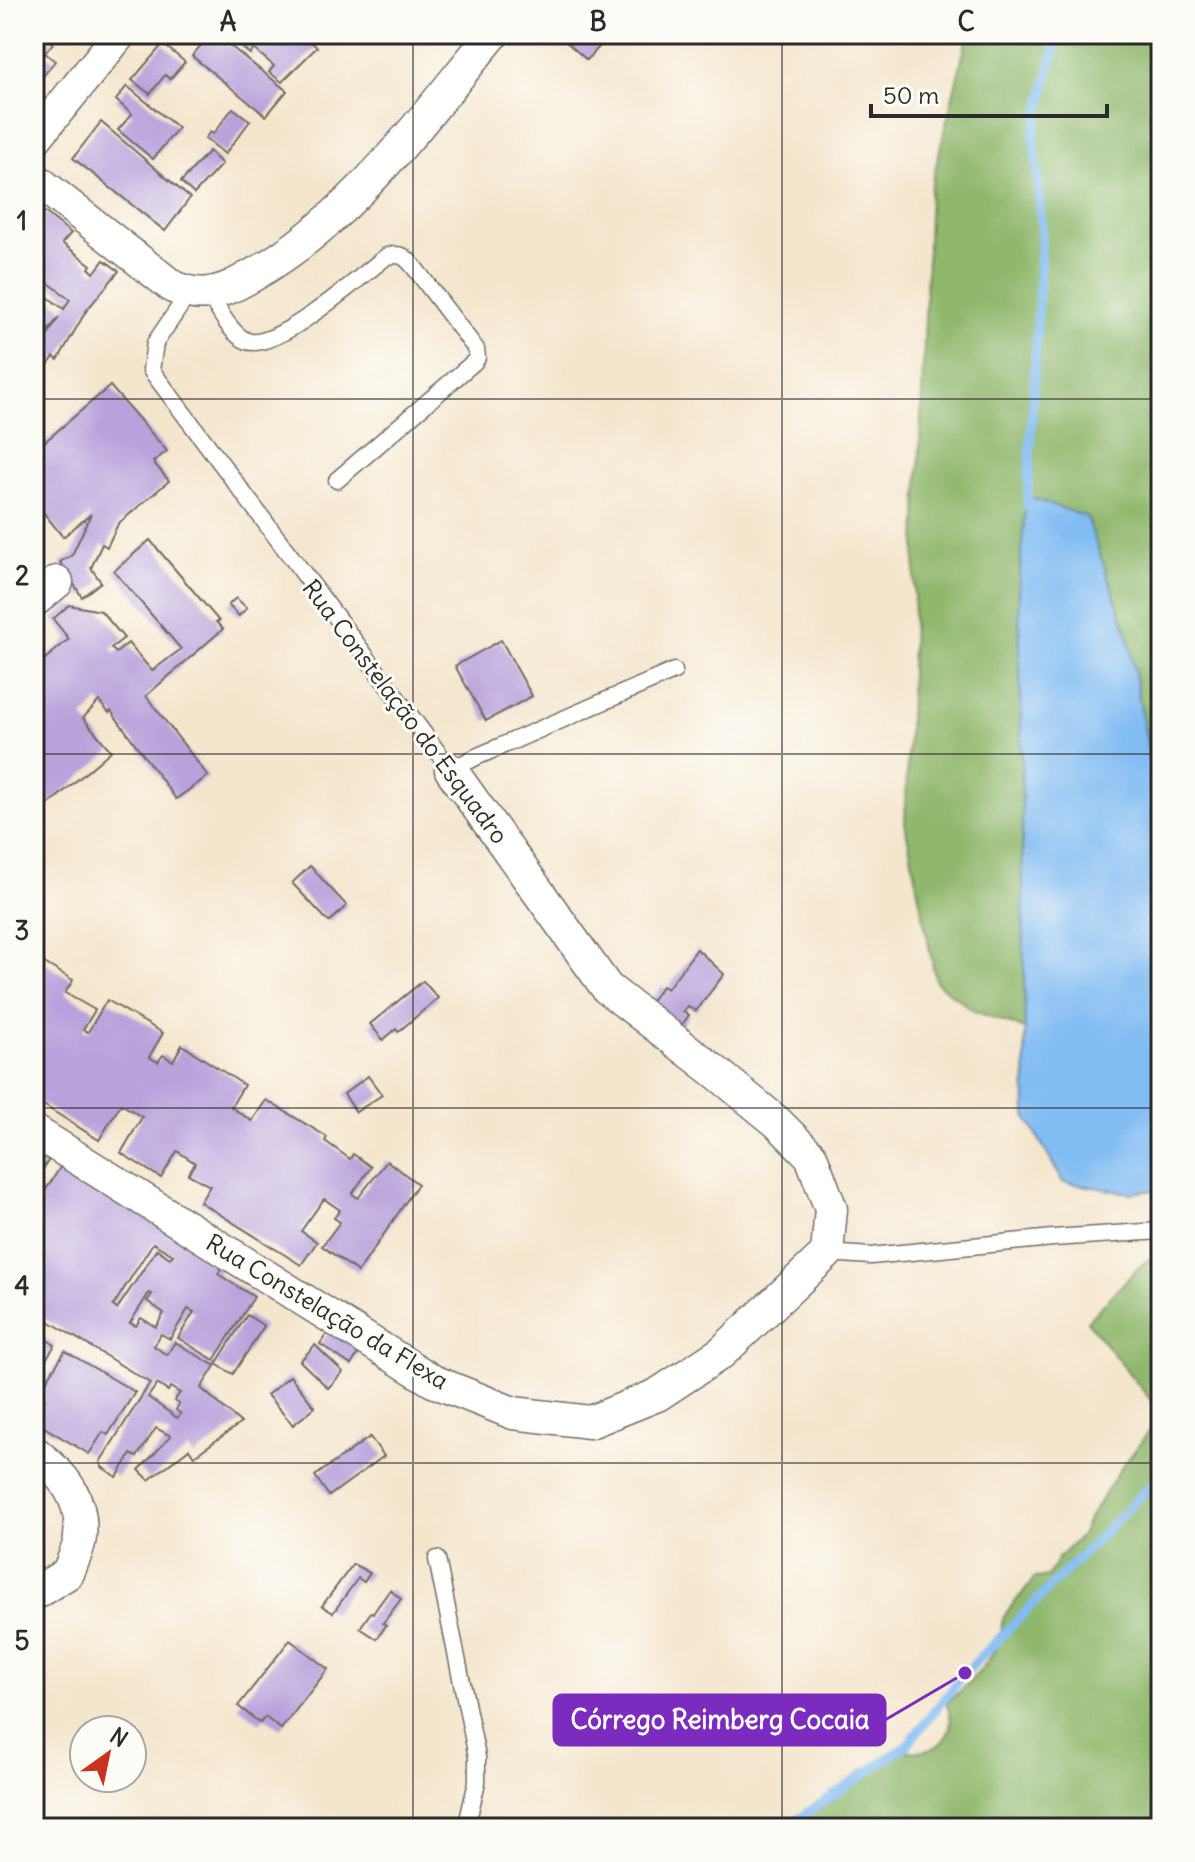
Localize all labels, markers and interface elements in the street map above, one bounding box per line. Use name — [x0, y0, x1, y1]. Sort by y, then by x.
text: A — [220, 5, 237, 38]
text: B — [589, 5, 607, 38]
text: C — [957, 5, 975, 38]
scale bar — [871, 68, 1107, 118]
text: 50 m — [883, 80, 939, 110]
text: 1 — [17, 204, 27, 237]
text: 2 — [15, 559, 29, 592]
street label: Rua Constelação do Esquadro — [297, 573, 515, 849]
text: 3 — [15, 914, 29, 947]
street label: Rua Constelação da Flexa — [201, 1227, 454, 1395]
text: 4 — [14, 1269, 30, 1302]
text: 5 — [15, 1624, 30, 1657]
callout: Córrego Reimberg Cocaia — [554, 1695, 885, 1745]
text: Córrego Reimberg Cocaia — [570, 1703, 870, 1736]
north arrow — [68, 1714, 148, 1794]
text: N — [105, 1721, 133, 1753]

